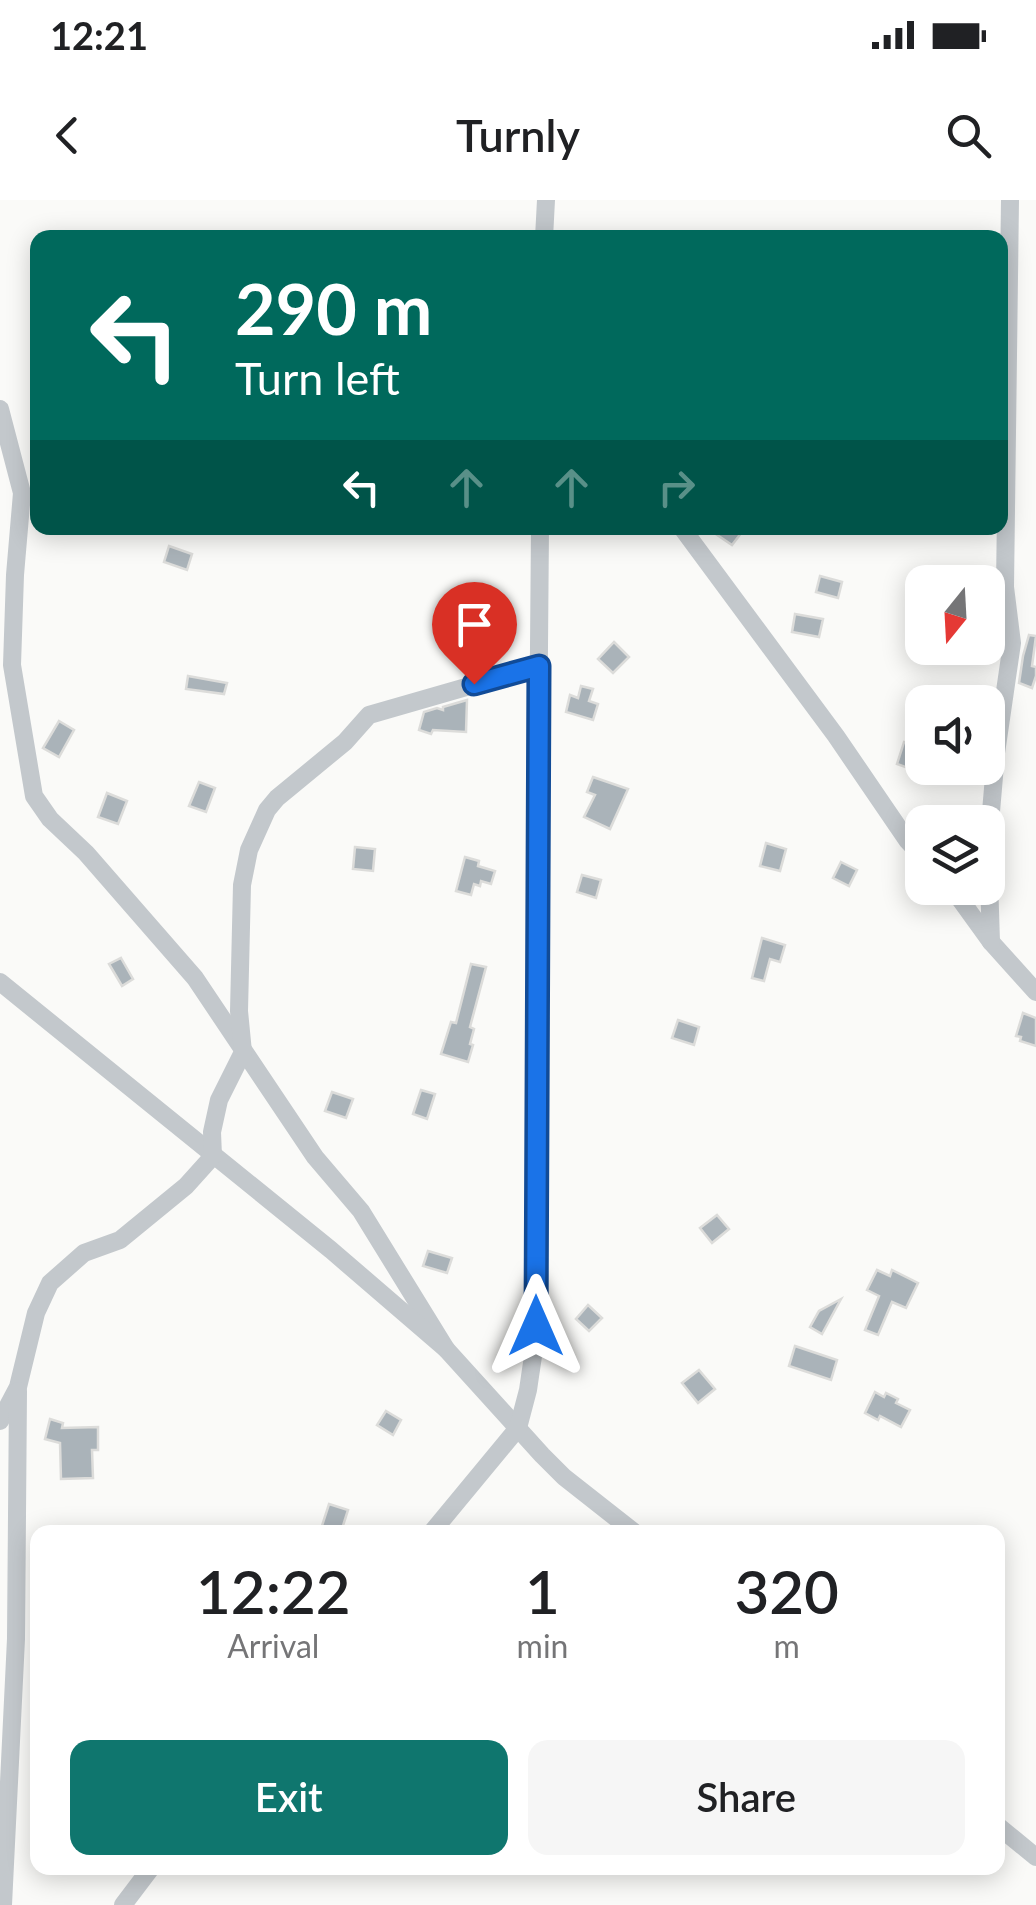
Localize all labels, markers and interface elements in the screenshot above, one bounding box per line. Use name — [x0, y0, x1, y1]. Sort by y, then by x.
text: 12:21 — [50, 12, 148, 58]
icon: back — [40, 108, 95, 163]
text: Turnly — [456, 108, 580, 162]
icon: search — [941, 108, 996, 163]
text: 290 m — [235, 266, 432, 350]
icon: left — [70, 270, 200, 400]
text: Turn left — [235, 351, 400, 405]
icon: left — [334, 460, 389, 515]
icon: ahead — [439, 460, 494, 515]
icon: ahead — [544, 460, 599, 515]
icon: right — [649, 460, 704, 515]
north arrow — [905, 565, 1005, 665]
map controls — [905, 565, 1005, 905]
pin — [432, 582, 517, 685]
icon: arrive — [447, 597, 502, 652]
button: sound — [905, 685, 1005, 785]
button: layers — [905, 805, 1005, 905]
position arrow — [484, 1274, 588, 1378]
text: 12:22 — [196, 1555, 351, 1627]
text: 1 — [525, 1555, 560, 1627]
text: 320 — [735, 1555, 839, 1627]
text: Arrival — [227, 1626, 319, 1665]
text: min — [517, 1626, 568, 1665]
text: m — [774, 1626, 800, 1665]
button: Exit — [70, 1740, 508, 1855]
button: Share — [528, 1740, 965, 1855]

